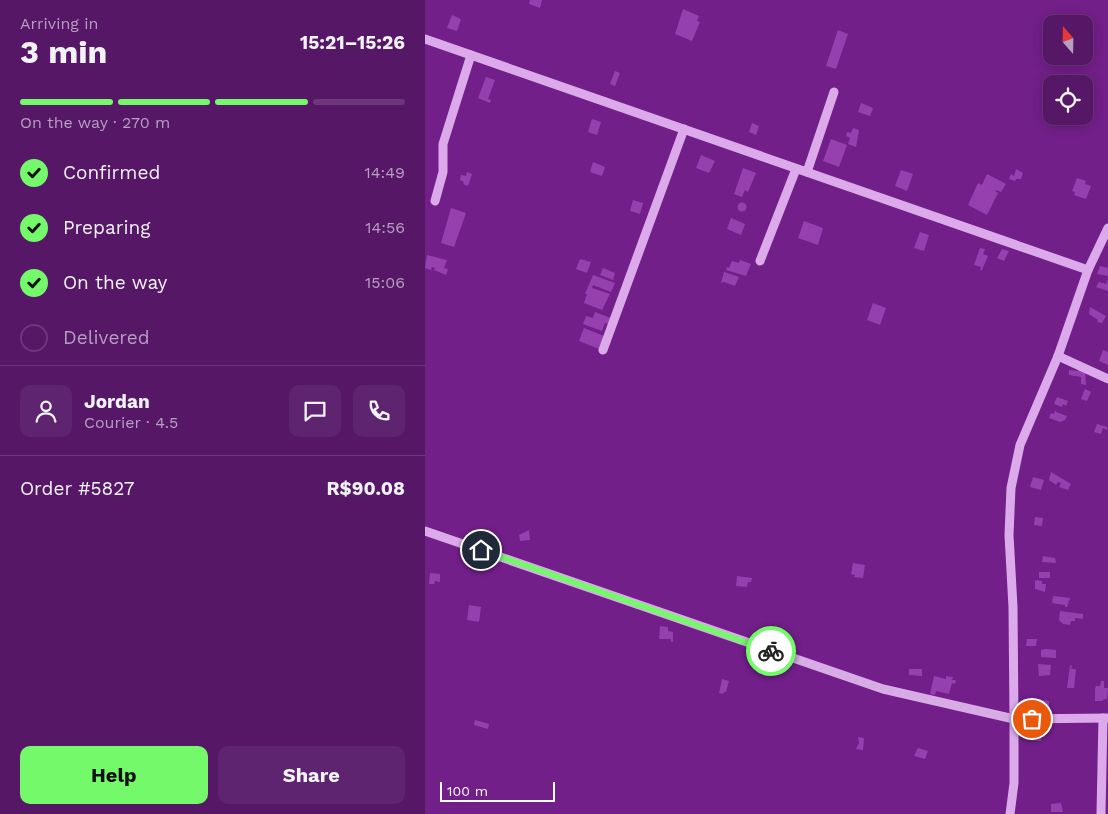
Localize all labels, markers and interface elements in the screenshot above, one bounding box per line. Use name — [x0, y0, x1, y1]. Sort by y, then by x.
text: Arriving in — [20, 14, 98, 33]
north arrow — [1043, 15, 1093, 65]
map controls — [1043, 15, 1093, 125]
text: 15:21–15:26 — [300, 31, 405, 54]
text: 3 min — [20, 33, 107, 71]
button: locate — [1043, 75, 1093, 125]
text: On the way · 270 m — [20, 113, 170, 132]
icon: check — [20, 159, 48, 187]
text: Confirmed — [63, 161, 160, 184]
text: 14:49 — [365, 163, 405, 182]
icon: check — [20, 214, 48, 242]
text: Preparing — [63, 216, 150, 239]
text: 14:56 — [365, 218, 405, 237]
icon: check — [20, 269, 48, 297]
text: On the way — [63, 271, 167, 294]
text: 15:06 — [365, 273, 405, 292]
text: Delivered — [63, 326, 150, 349]
button: person — [20, 385, 72, 437]
button: chat — [289, 385, 341, 437]
button: phone — [353, 385, 405, 437]
text: Jordan — [84, 390, 150, 413]
text: Courier · 4.5 — [84, 413, 178, 432]
text: Order #5827 — [20, 477, 135, 500]
text: R$90.08 — [326, 477, 405, 500]
pin — [460, 529, 502, 571]
icon: home — [467, 536, 495, 564]
courier — [746, 626, 796, 676]
icon: bike — [757, 637, 785, 665]
pin — [1011, 698, 1053, 740]
icon: bag — [1018, 705, 1046, 733]
button: Help — [20, 746, 208, 804]
button: Share — [218, 746, 405, 804]
scale bar — [440, 779, 555, 802]
text: 100 m — [447, 783, 488, 799]

